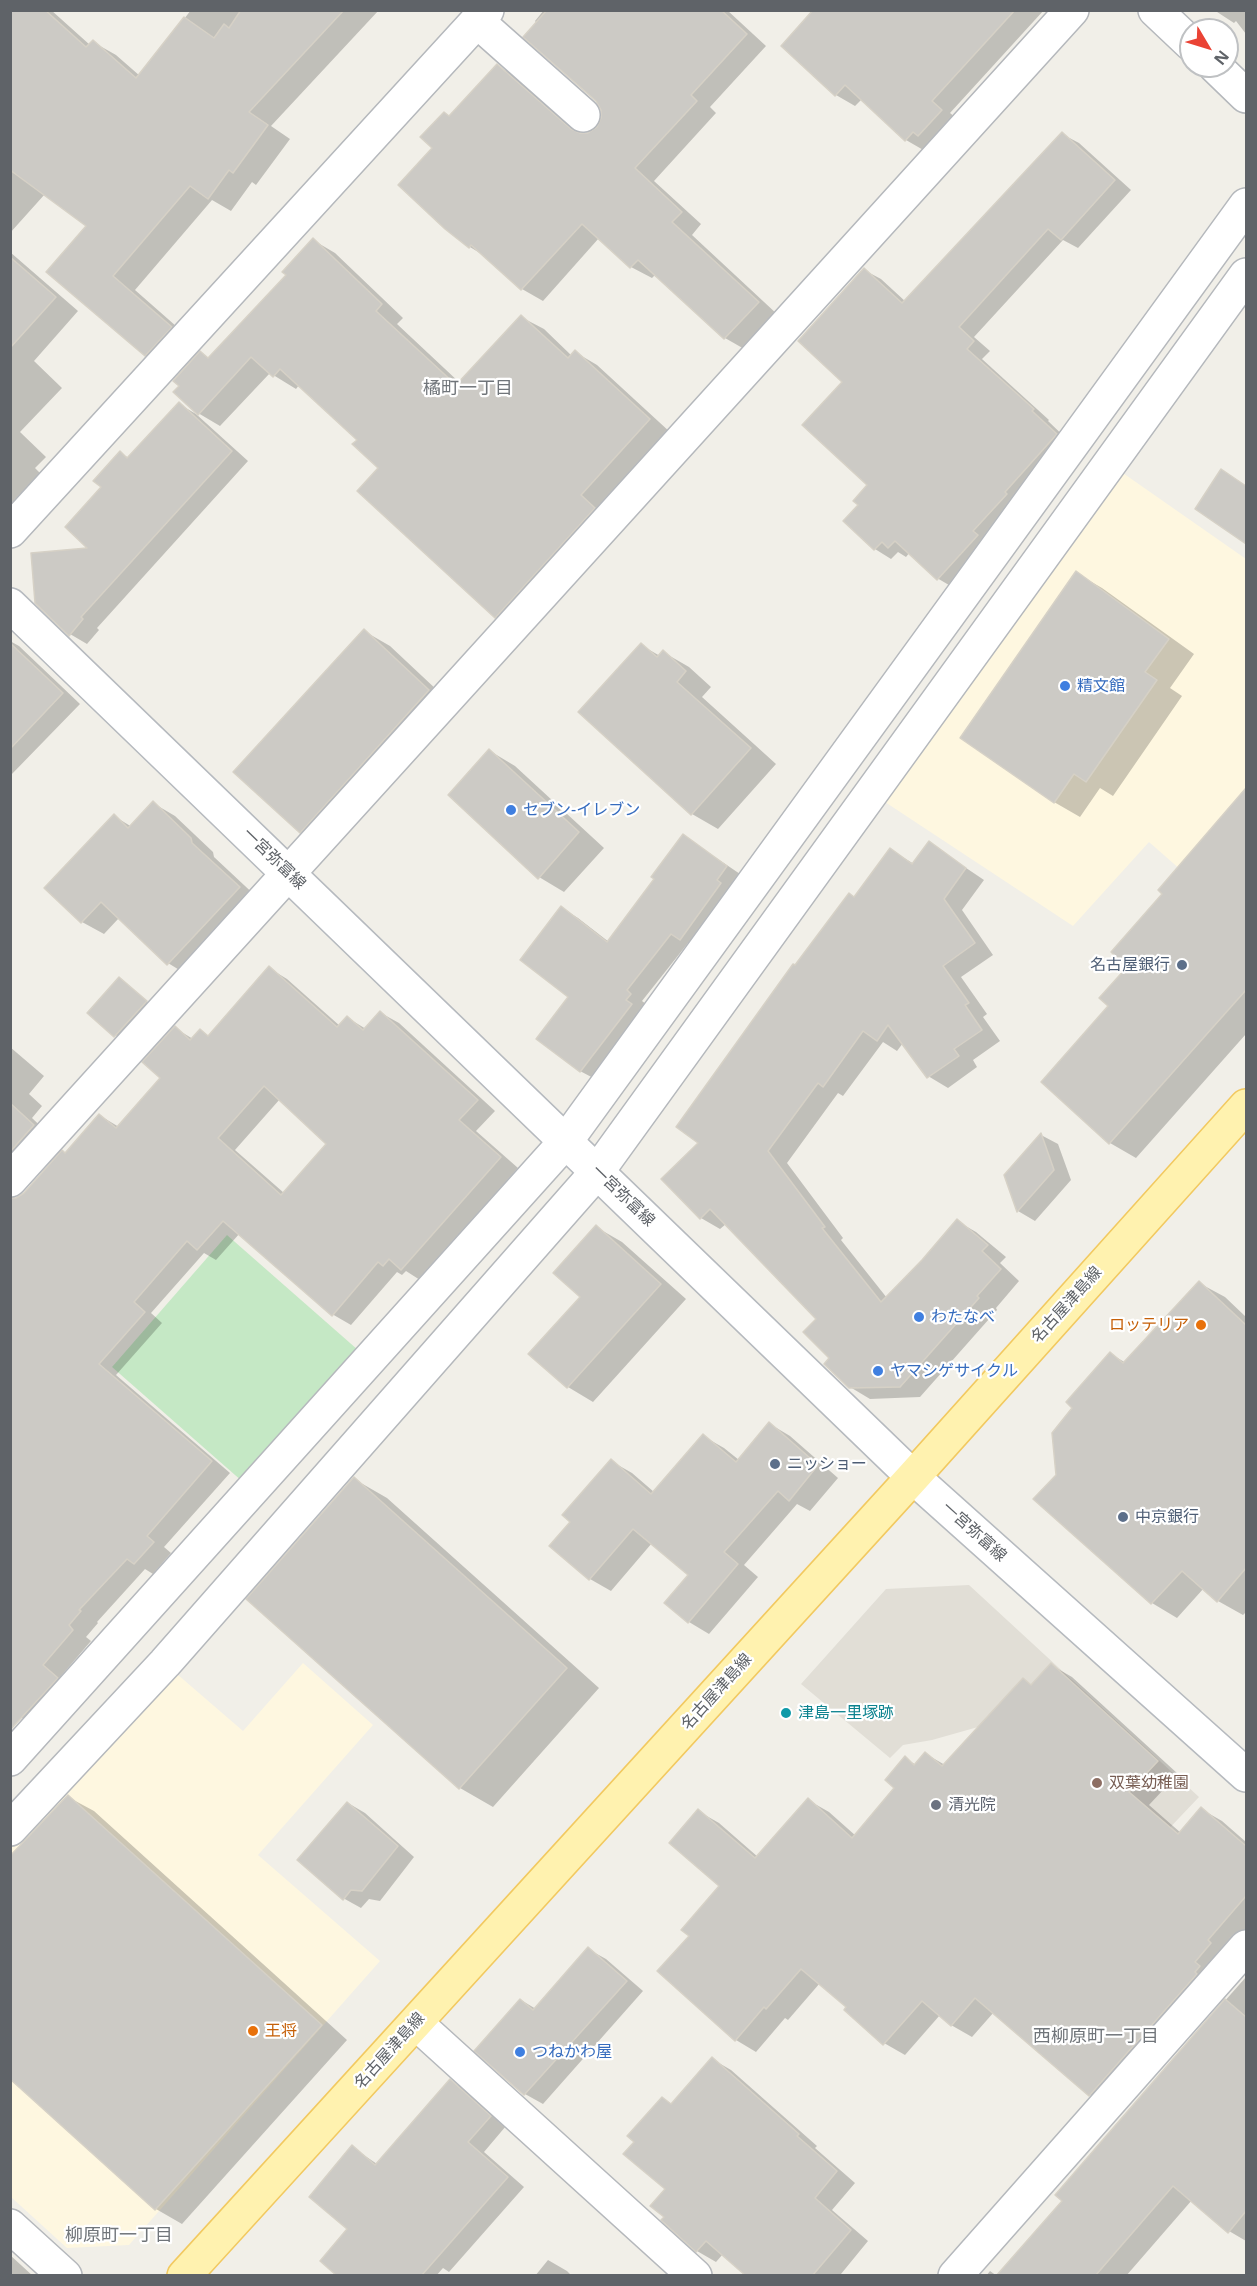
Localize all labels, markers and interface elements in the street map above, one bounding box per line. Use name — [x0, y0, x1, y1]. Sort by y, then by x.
north arrow — [1179, 18, 1239, 78]
text: N — [1209, 46, 1234, 70]
district label: 橘町一丁目 — [423, 378, 513, 400]
place label: 精文館 — [1077, 676, 1125, 696]
marker: 精文館 — [1058, 679, 1072, 693]
place label: セブン-イレブン — [523, 800, 640, 820]
marker: セブン-イレブン — [504, 803, 518, 817]
street label: 一宮弥富線 — [239, 824, 309, 894]
place label: 名古屋銀行 — [1090, 955, 1170, 975]
marker: 名古屋銀行 — [1175, 958, 1189, 972]
street label: 一宮弥富線 — [588, 1161, 658, 1231]
street label: 名古屋津島線 — [1028, 1263, 1106, 1347]
place label: わたなべ — [931, 1307, 995, 1327]
marker: わたなべ — [912, 1310, 926, 1324]
place label: ロッテリア — [1109, 1315, 1189, 1335]
marker: ロッテリア — [1194, 1318, 1208, 1332]
place label: ヤマシゲサイクル — [890, 1361, 1018, 1381]
marker: ヤマシゲサイクル — [871, 1364, 885, 1378]
place label: ニッショー — [787, 1454, 867, 1474]
marker: ニッショー — [768, 1457, 782, 1471]
street label: 一宮弥富線 — [938, 1498, 1010, 1566]
place label: 中京銀行 — [1135, 1507, 1199, 1527]
marker: 中京銀行 — [1116, 1510, 1130, 1524]
street label: 名古屋津島線 — [678, 1650, 756, 1734]
place label: 津島一里塚跡 — [798, 1703, 894, 1723]
marker: 津島一里塚跡 — [779, 1706, 793, 1720]
place label: 双葉幼稚園 — [1109, 1773, 1189, 1793]
marker: 双葉幼稚園 — [1090, 1776, 1104, 1790]
place label: 清光院 — [948, 1795, 996, 1815]
marker: 清光院 — [929, 1798, 943, 1812]
street label: 名古屋津島線 — [351, 2009, 429, 2093]
place label: 王将 — [265, 2021, 297, 2041]
marker: 王将 — [246, 2024, 260, 2038]
district label: 西柳原町一丁目 — [1033, 2026, 1159, 2048]
place label: つねかわ屋 — [532, 2042, 612, 2062]
marker: つねかわ屋 — [513, 2045, 527, 2059]
district label: 柳原町一丁目 — [65, 2225, 173, 2247]

